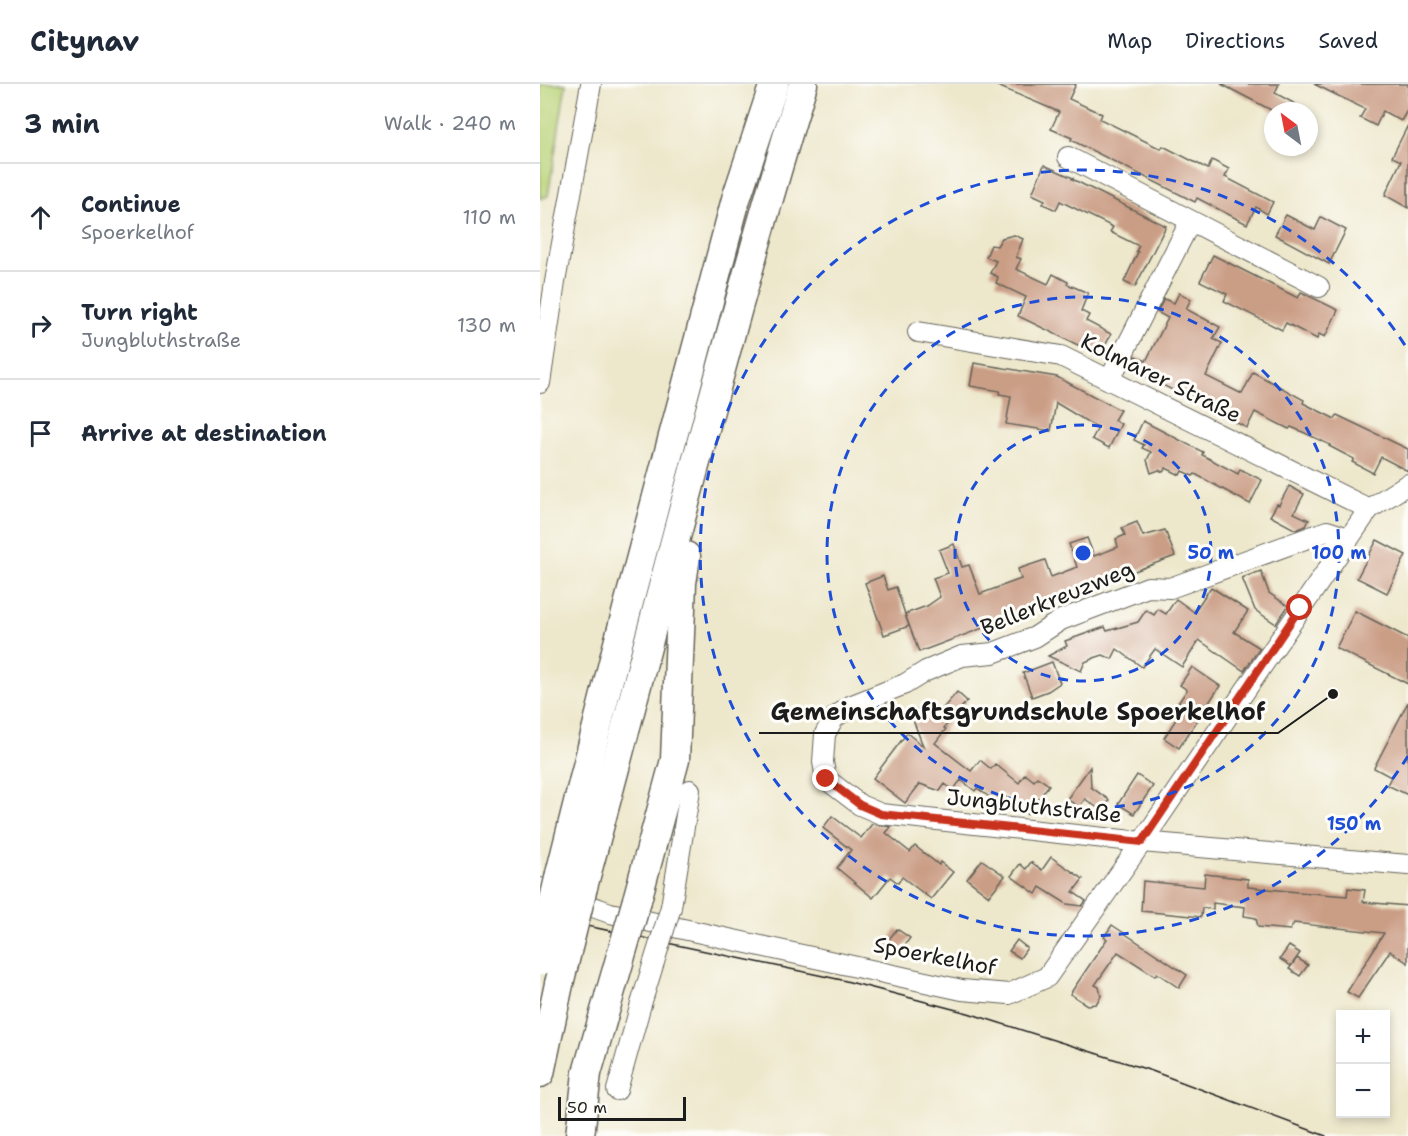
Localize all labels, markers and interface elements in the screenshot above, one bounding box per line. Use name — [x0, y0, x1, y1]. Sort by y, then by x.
text: Citynav — [30, 22, 139, 60]
text: Map — [1107, 27, 1152, 55]
text: Directions — [1185, 27, 1285, 55]
text: Saved — [1318, 27, 1378, 55]
north arrow — [1264, 102, 1318, 156]
text: 3 min — [24, 106, 100, 141]
text: Walk · 240 m — [384, 110, 516, 136]
text: Continue — [81, 190, 181, 219]
icon: ahead — [24, 201, 57, 234]
text: 110 m — [462, 204, 516, 230]
text: Spoerkelhof — [81, 219, 194, 245]
text: Turn right — [81, 298, 198, 327]
icon: right — [24, 309, 57, 342]
text: 130 m — [457, 312, 516, 338]
text: Jungbluthstraße — [81, 327, 241, 353]
street label: Kolmarer Straße — [1076, 327, 1246, 429]
icon: arrive — [24, 417, 57, 450]
text: Arrive at destination — [81, 419, 327, 448]
text: 50 m — [1188, 541, 1235, 565]
text: 100 m — [1311, 541, 1367, 565]
centre of rings — [1073, 543, 1093, 563]
street label: Bellerkreuzweg — [976, 554, 1138, 642]
route start — [1286, 594, 1312, 620]
callout: Gemeinschaftsgrundschule Spoerkelhof — [759, 691, 1278, 733]
text: Gemeinschaftsgrundschule Spoerkelhof — [771, 696, 1266, 728]
route end — [812, 765, 838, 791]
street label: Jungbluthstraße — [945, 782, 1123, 830]
text: 150 m — [1327, 812, 1382, 836]
street label: Spoerkelhof — [871, 930, 1000, 982]
map controls — [1336, 1010, 1390, 1118]
button: + — [1336, 1010, 1390, 1064]
button: − — [1336, 1064, 1390, 1118]
scale bar — [558, 1094, 686, 1122]
text: 50 m — [567, 1097, 607, 1118]

